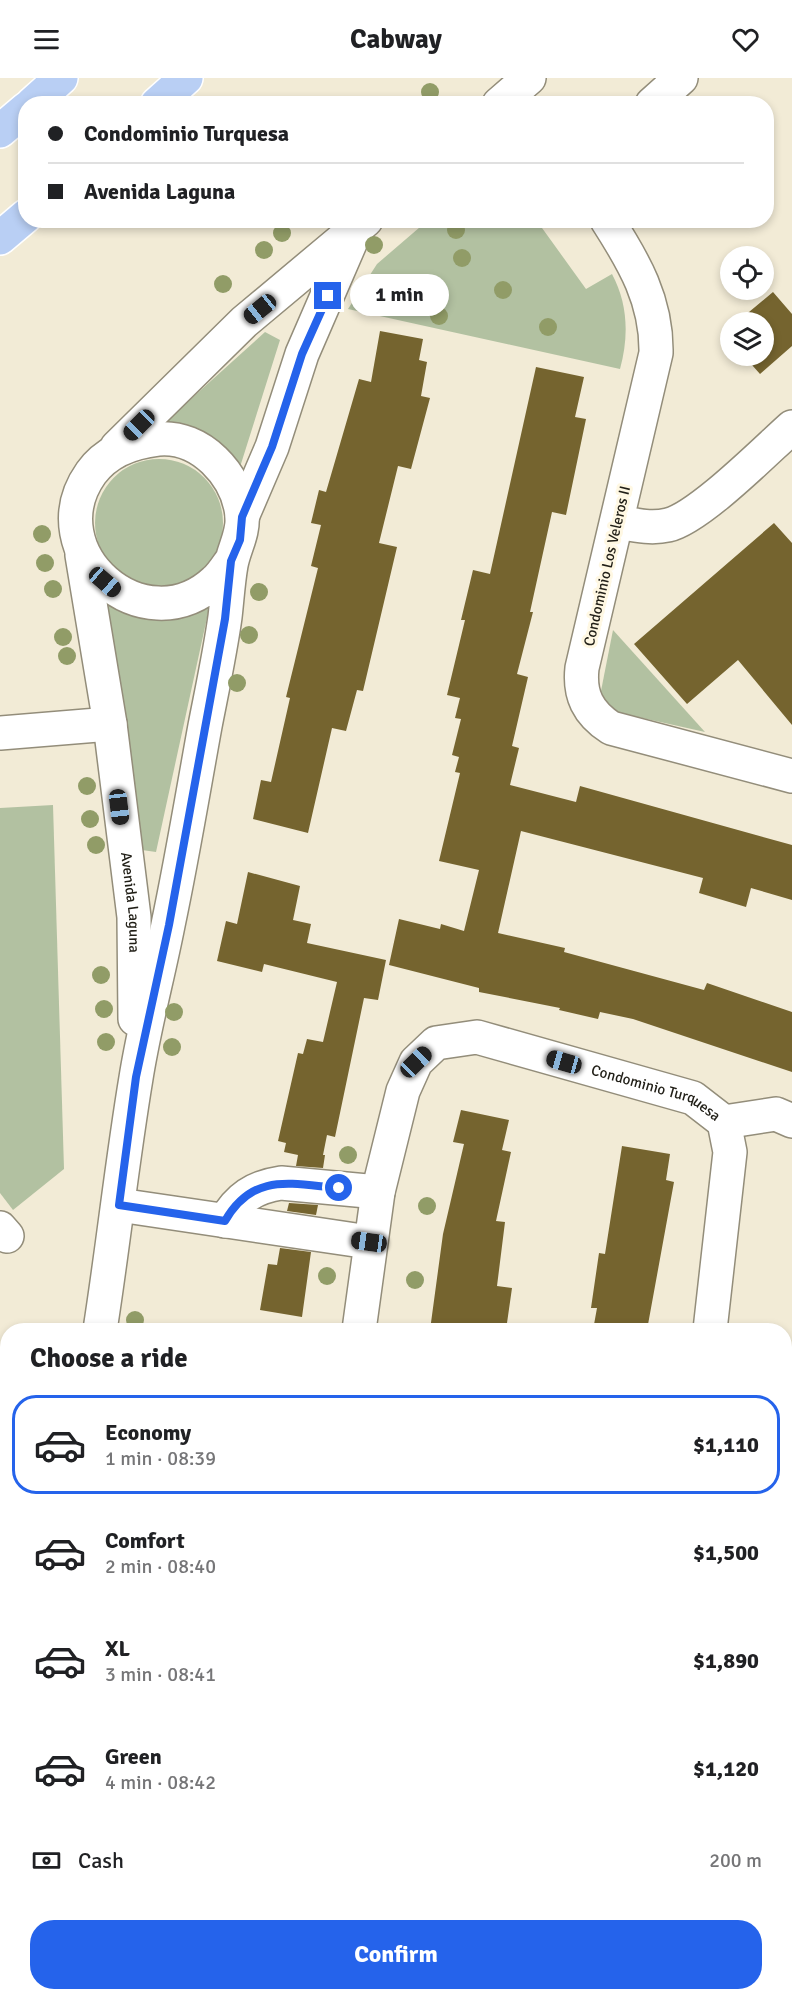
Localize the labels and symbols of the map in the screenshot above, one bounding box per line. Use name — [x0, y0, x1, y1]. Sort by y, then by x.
callout: 1 min — [349, 275, 448, 317]
route end — [314, 282, 341, 309]
car — [240, 291, 280, 327]
car — [120, 406, 158, 444]
street label: Condominio Los Veleros II — [580, 484, 634, 648]
car — [86, 563, 124, 601]
car — [108, 788, 130, 826]
street label: Avenida Laguna — [117, 851, 143, 953]
car — [397, 1043, 435, 1081]
car — [544, 1048, 584, 1076]
street label: Condominio Turquesa — [589, 1061, 724, 1125]
route start — [325, 1174, 352, 1201]
car — [350, 1231, 388, 1253]

